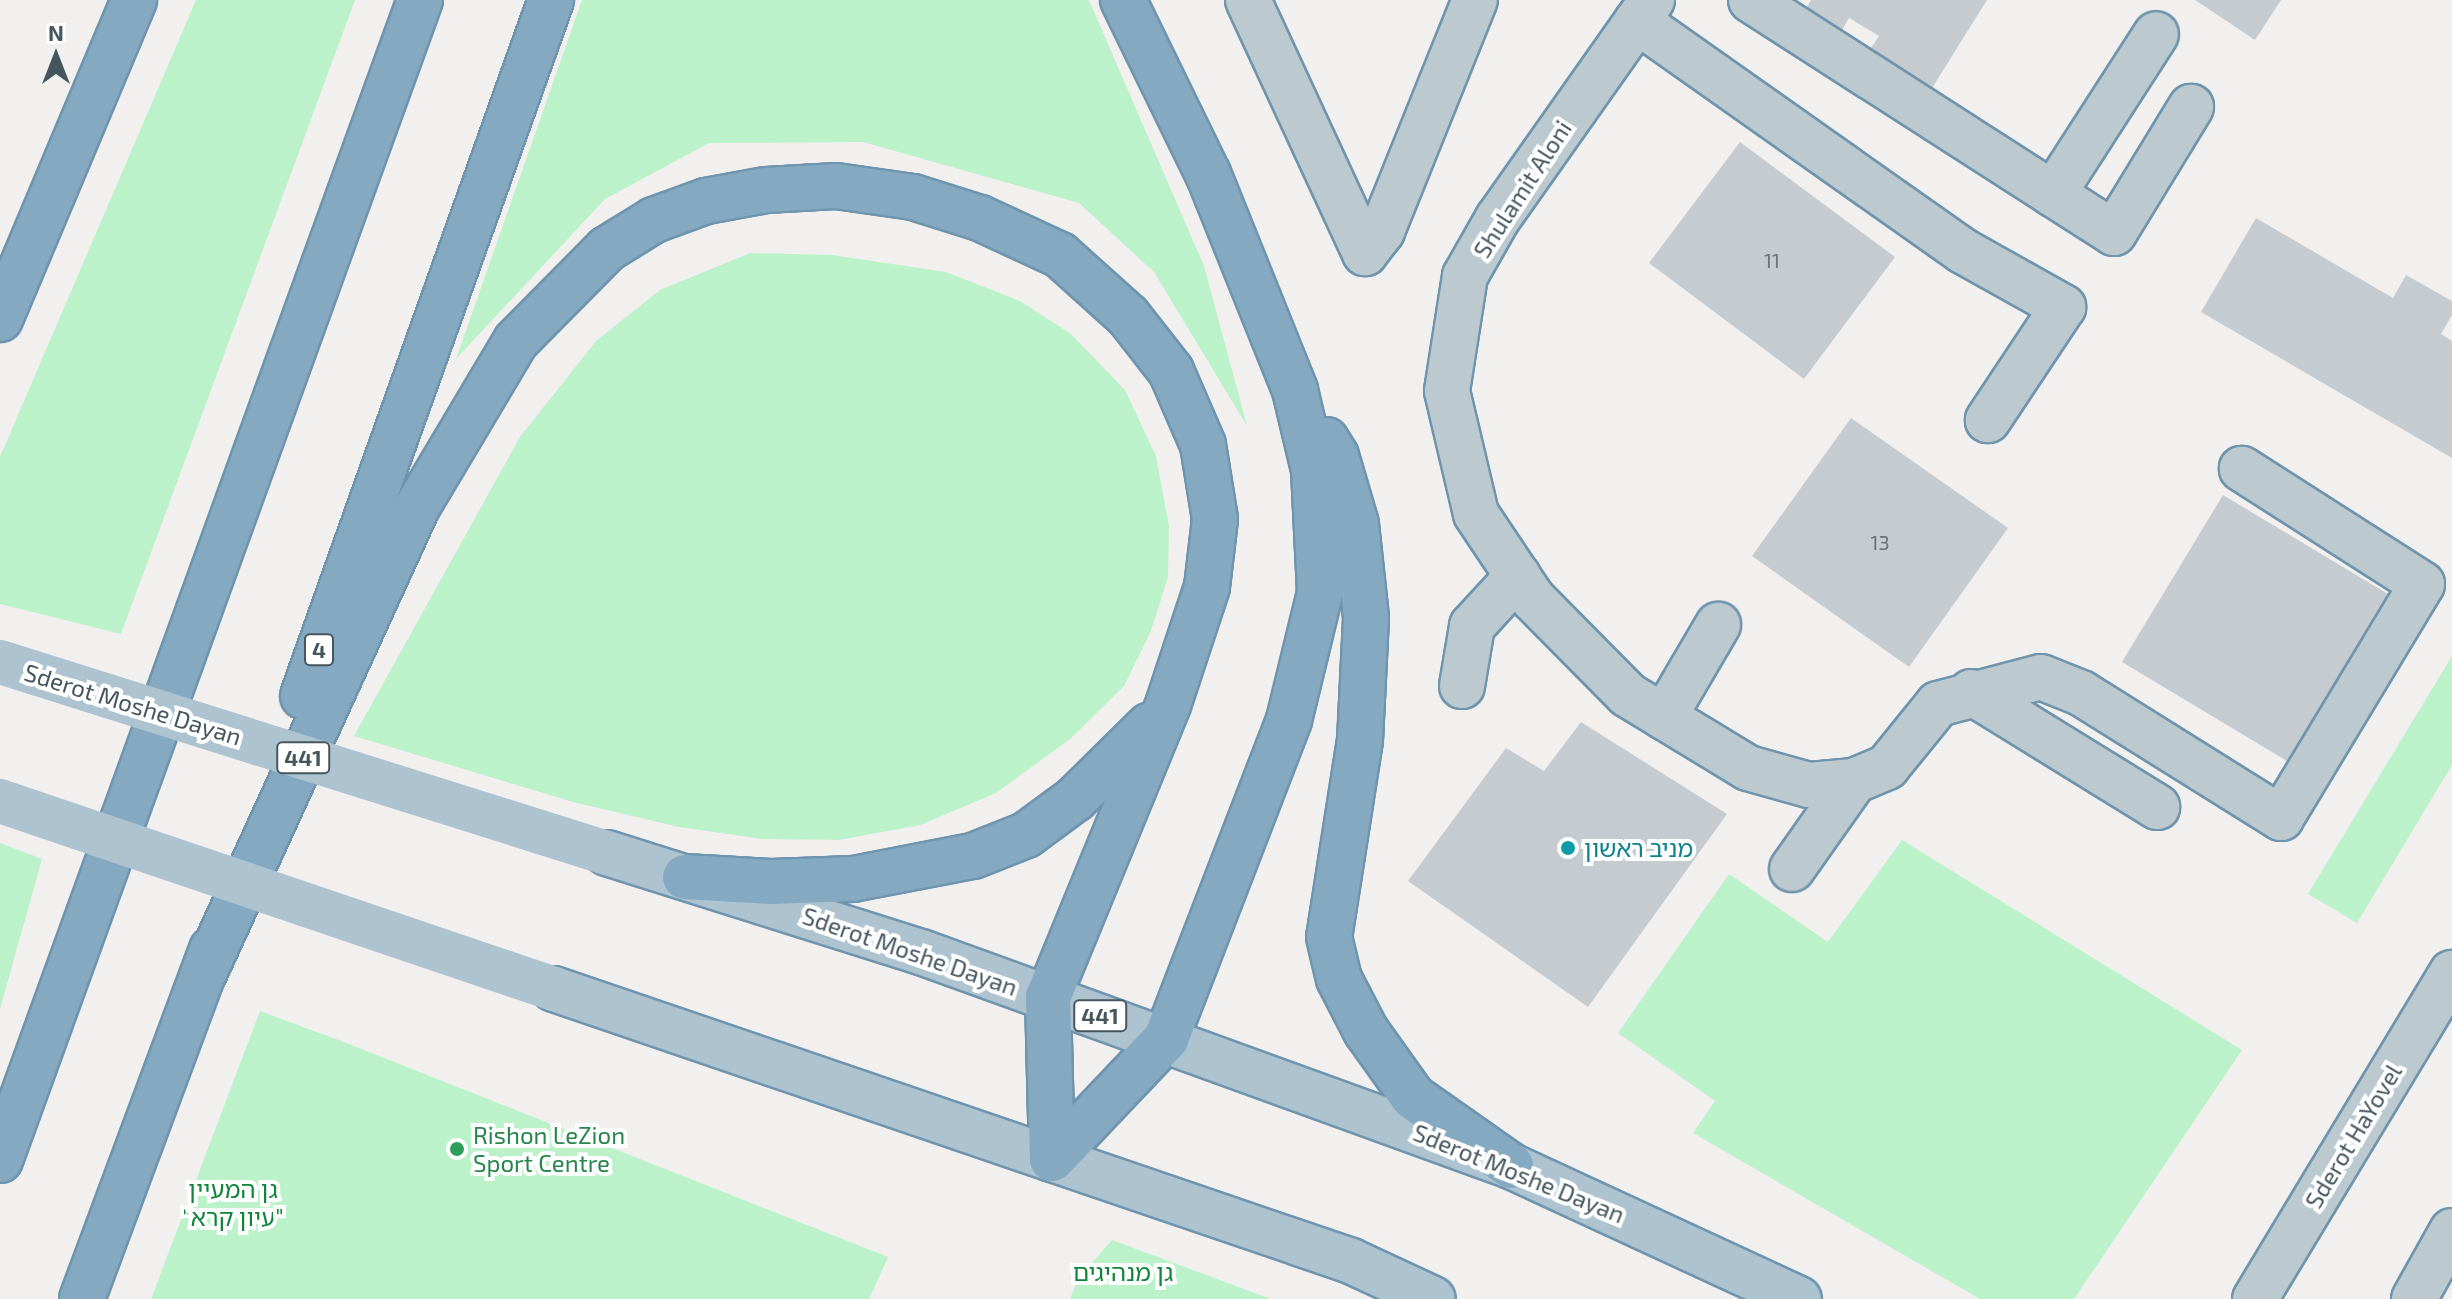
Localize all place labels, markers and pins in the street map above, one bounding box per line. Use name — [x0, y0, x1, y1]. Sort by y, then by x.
place label: מניב ראשון — [1584, 834, 1693, 862]
marker: מניב ראשון — [1559, 839, 1577, 857]
place label: Rishon LeZion Sport Centre — [473, 1121, 625, 1177]
marker: Rishon LeZion Sport Centre — [448, 1140, 466, 1158]

